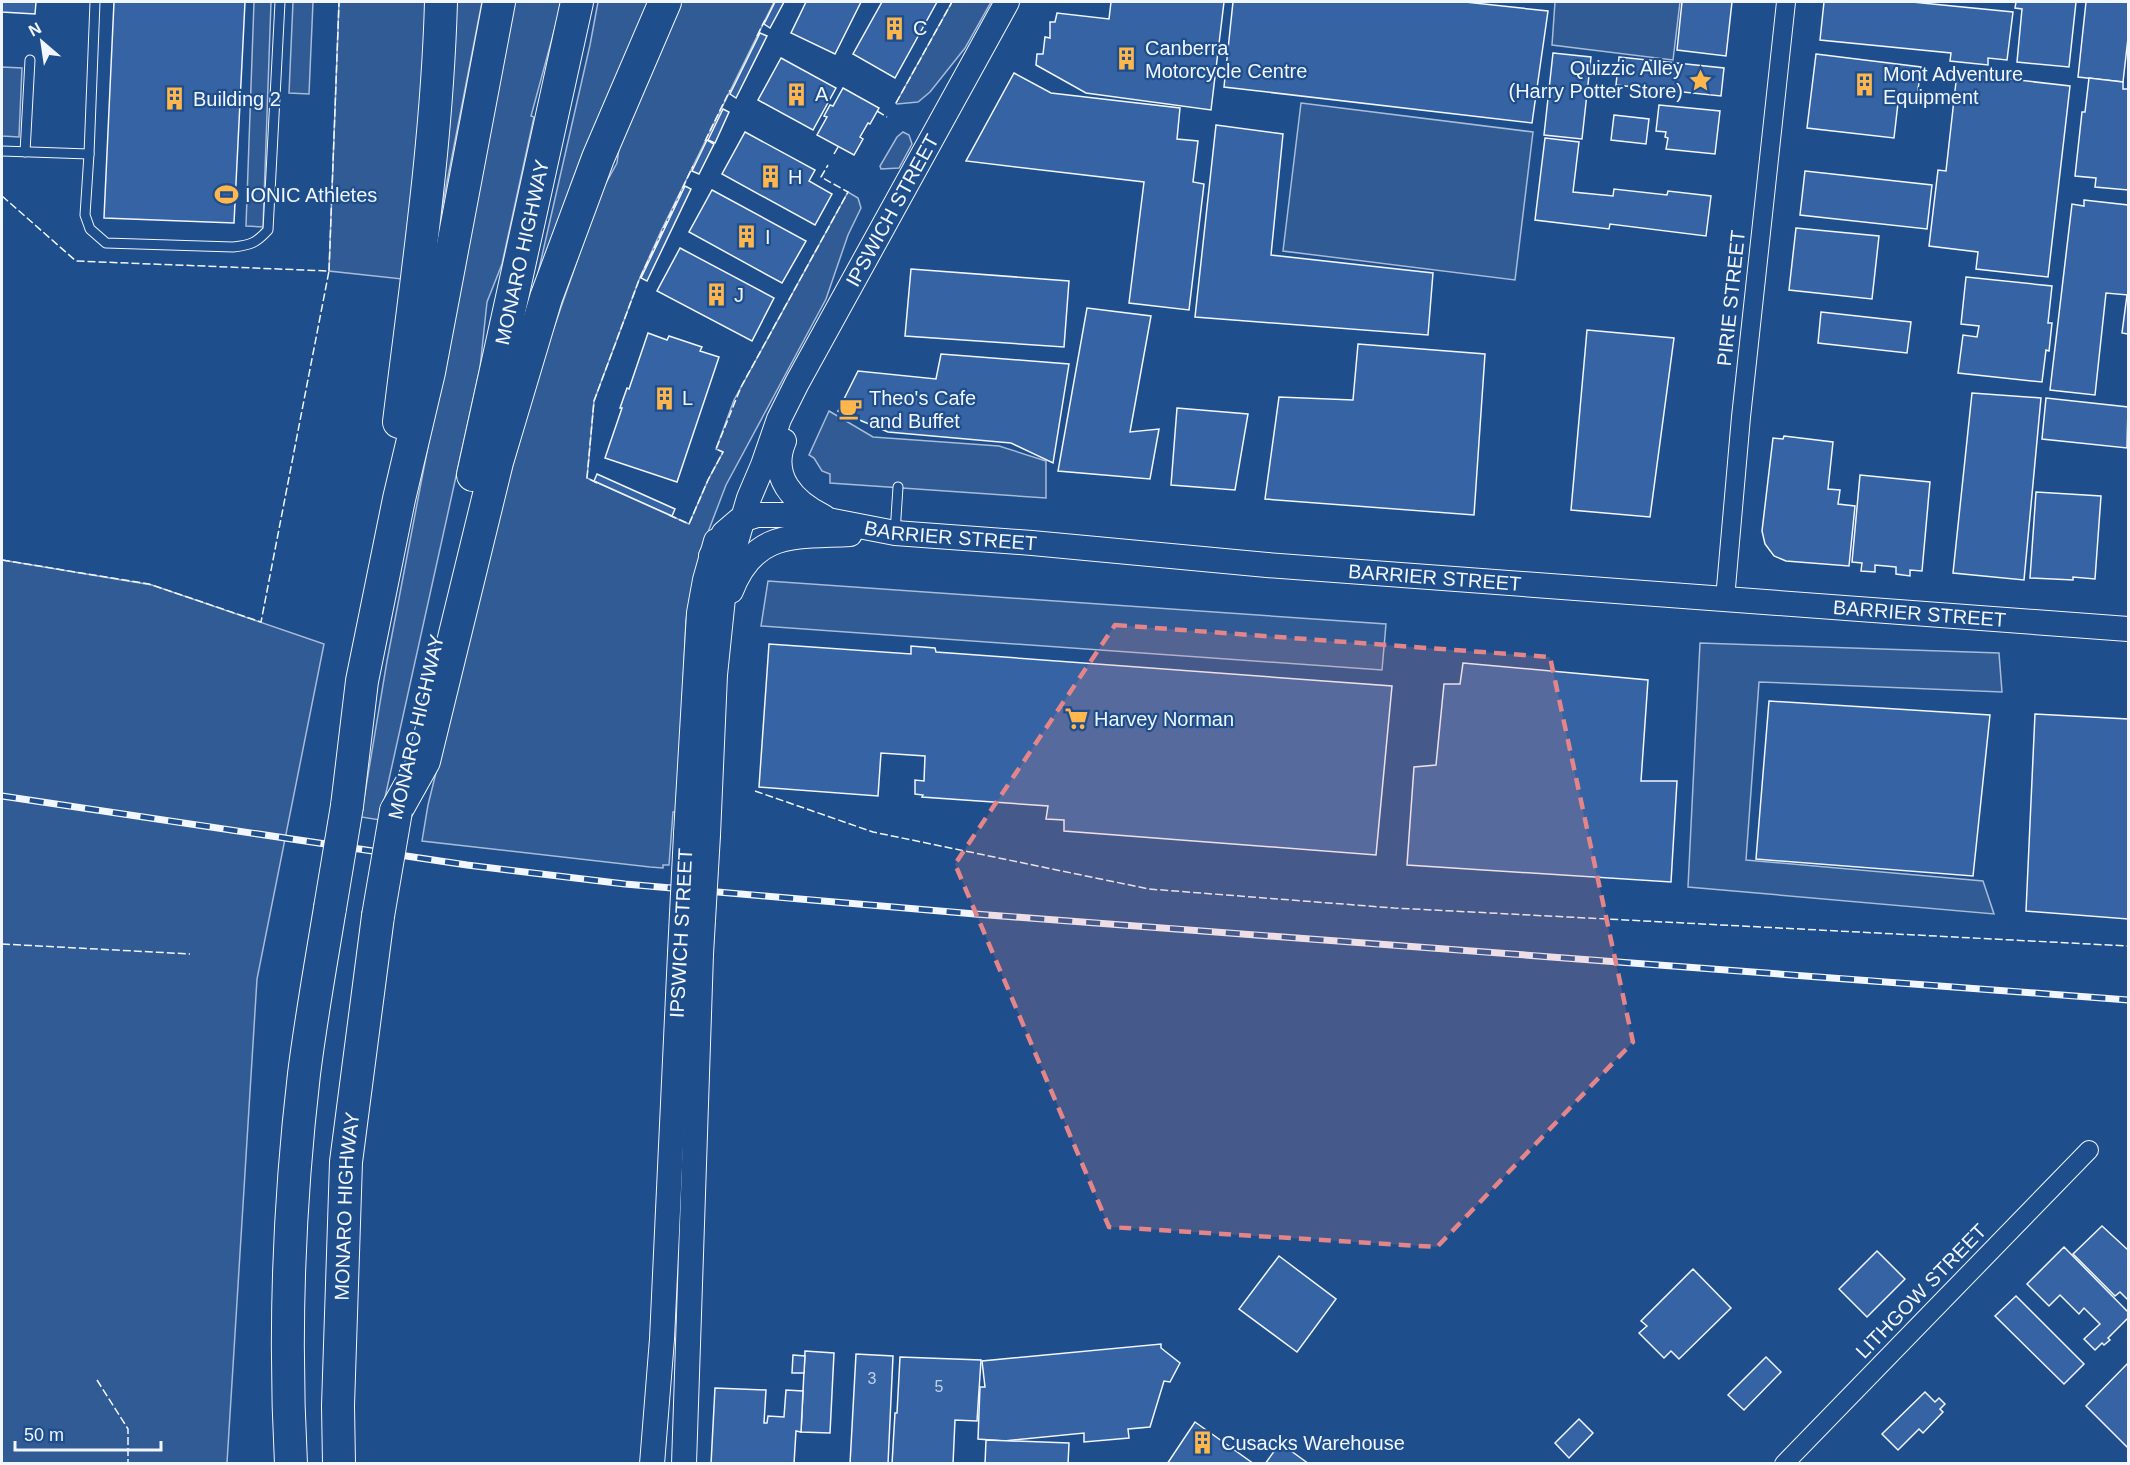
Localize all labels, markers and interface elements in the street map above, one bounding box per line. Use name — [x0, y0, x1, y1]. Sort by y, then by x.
north arrow — [12, 12, 72, 72]
building icon: C — [882, 15, 908, 41]
place label: C — [913, 17, 927, 39]
text: N — [26, 19, 44, 40]
place label: Canberra Motorcycle Centre — [1145, 37, 1307, 82]
building icon: Canberra Motorcycle Centre — [1114, 46, 1140, 72]
place label: Quizzic Alley (Harry Potter Store) — [1509, 57, 1683, 102]
place label: Mont Adventure Equipment — [1883, 63, 2023, 108]
place icon: Quizzic Alley (Harry Potter Store) — [1688, 67, 1714, 93]
building icon: Mont Adventure Equipment — [1852, 72, 1878, 98]
building icon: A — [784, 81, 810, 107]
place label: A — [815, 83, 829, 105]
building icon: Building 2 — [162, 86, 188, 112]
place label: Building 2 — [193, 88, 281, 110]
street label: IPSWICH STREET — [841, 131, 943, 290]
street label: MONARO HIGHWAY — [491, 158, 553, 347]
building icon: H — [757, 164, 783, 190]
place label: H — [788, 166, 802, 188]
sports icon: IONIC Athletes — [214, 182, 240, 208]
place label: IONIC Athletes — [245, 184, 377, 206]
building icon: I — [734, 224, 760, 250]
place label: I — [765, 226, 771, 248]
street label: PIRIE STREET — [1713, 229, 1749, 367]
building icon: J — [703, 282, 729, 308]
place label: J — [734, 284, 744, 306]
building icon: L — [651, 385, 677, 411]
place label: L — [682, 387, 693, 409]
place label: Theo's Cafe and Buffet — [869, 387, 976, 432]
cafe icon: Theo's Cafe and Buffet — [838, 396, 864, 422]
street label: BARRIER STREET — [862, 516, 1038, 554]
street label: BARRIER STREET — [1348, 560, 1522, 595]
street label: BARRIER STREET — [1832, 596, 2007, 631]
street label: MONARO HIGHWAY — [384, 633, 448, 821]
supermarket icon: Harvey Norman — [1063, 706, 1089, 732]
place label: Harvey Norman — [1094, 708, 1234, 730]
street label: IPSWICH STREET — [666, 848, 696, 1018]
street label: MONARO HIGHWAY — [330, 1111, 363, 1301]
street label: LITHGOW STREET — [1851, 1219, 1991, 1363]
house number: 3 — [868, 1370, 877, 1387]
house number: 5 — [935, 1378, 944, 1395]
scale bar — [15, 1414, 160, 1452]
text: 50 m — [24, 1425, 64, 1445]
building icon: Cusacks Warehouse — [1190, 1430, 1216, 1456]
place label: Cusacks Warehouse — [1221, 1432, 1405, 1454]

